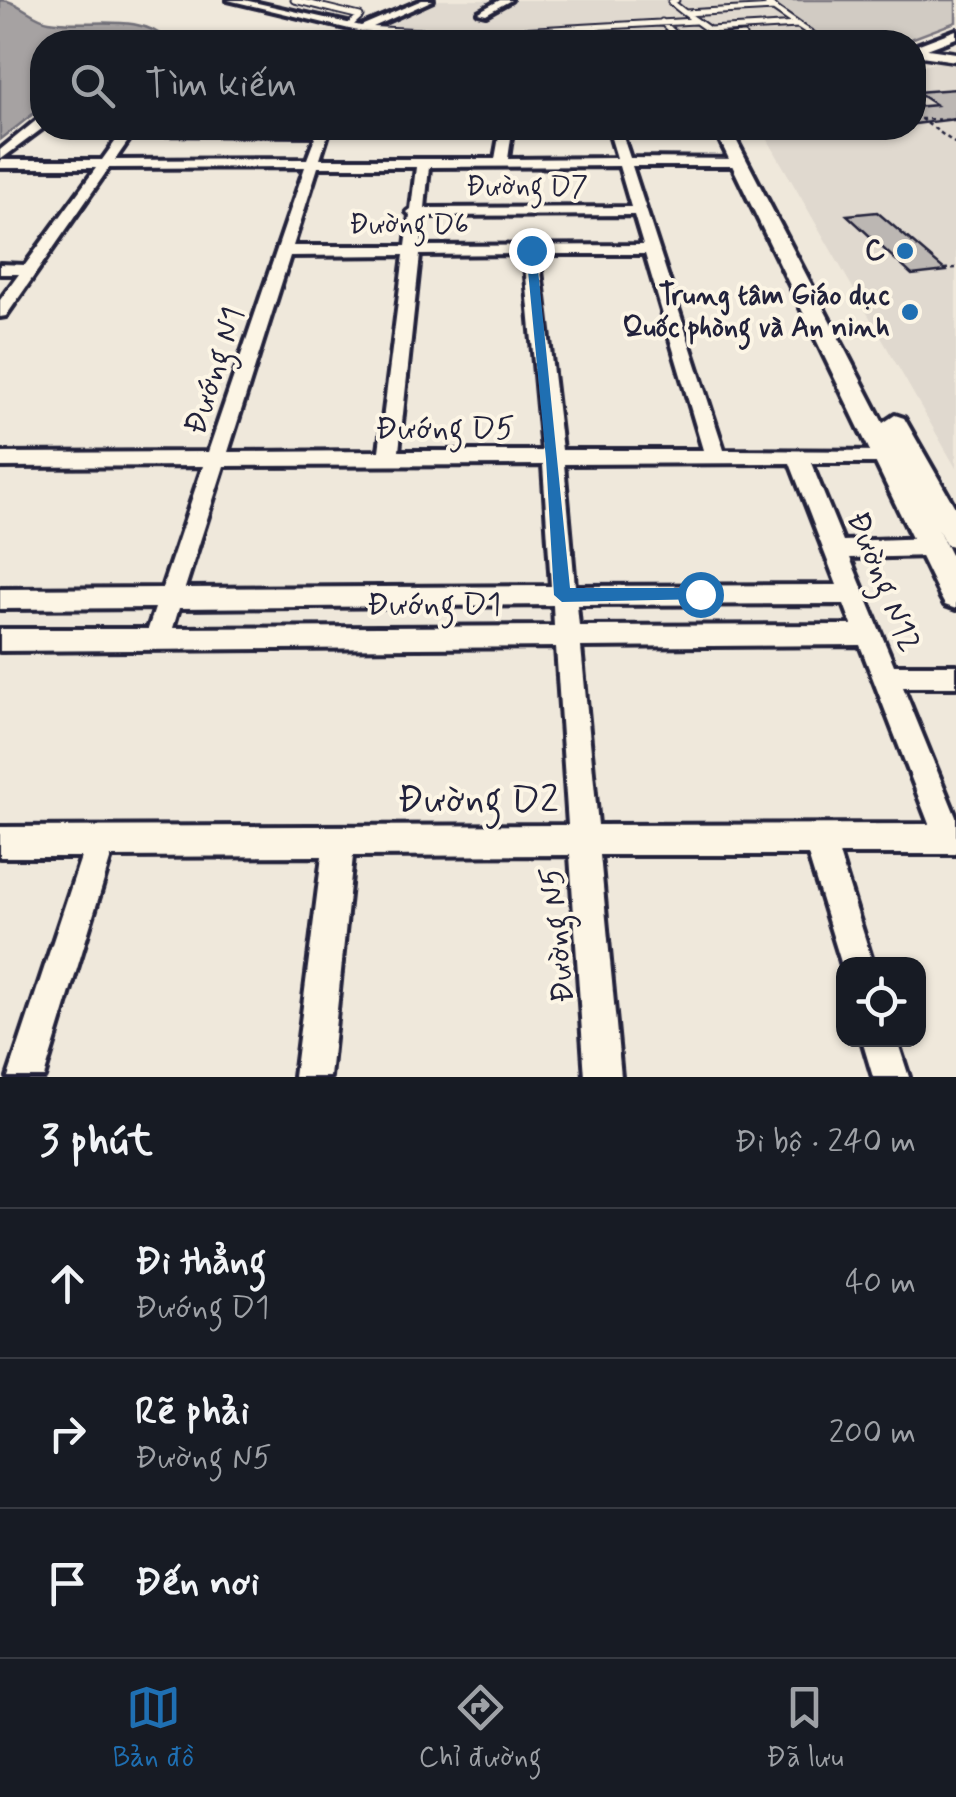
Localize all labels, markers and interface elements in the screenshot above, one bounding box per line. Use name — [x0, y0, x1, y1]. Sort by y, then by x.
search box — [30, 30, 926, 140]
icon: search — [65, 58, 120, 113]
text: Tìm kiếm — [145, 61, 297, 110]
street label: Đường D7 — [466, 169, 588, 209]
street label: Đường D6 — [349, 207, 469, 247]
route end — [509, 228, 555, 274]
place label: C — [865, 233, 885, 270]
marker: C — [894, 240, 916, 262]
place label: Trung tâm Giáo dục Quốc phòng và An ninh — [622, 278, 891, 350]
marker: Trung tâm Giáo dục Quốc phòng và An ninh — [899, 301, 921, 323]
street label: Đướng N1 — [175, 302, 258, 441]
street label: Đướng D5 — [375, 408, 515, 453]
street label: Đường N12 — [833, 505, 930, 660]
route start — [678, 572, 724, 618]
street label: Đướng D1 — [367, 584, 501, 629]
street label: Đường D2 — [397, 776, 559, 829]
street label: Đường N5 — [531, 865, 588, 1005]
map controls — [836, 957, 926, 1047]
button: locate — [836, 957, 926, 1047]
text: 3 phút — [40, 1115, 153, 1170]
text: Đi bộ · 240 m — [735, 1121, 916, 1163]
text: Đi thẳng — [135, 1238, 267, 1287]
icon: ahead — [40, 1256, 95, 1311]
text: 40 m — [845, 1262, 916, 1304]
text: Đướng D1 — [135, 1287, 269, 1329]
text: Rẽ phải — [135, 1388, 249, 1437]
icon: right — [40, 1406, 95, 1461]
text: 200 m — [829, 1412, 916, 1454]
text: Đường N5 — [135, 1437, 272, 1479]
icon: arrive — [40, 1556, 95, 1611]
text: Đến nơi — [135, 1559, 259, 1608]
tab: Bản đồ — [112, 1680, 194, 1777]
tab: Chỉ đường — [419, 1680, 542, 1777]
tab: Đã lưu — [766, 1680, 844, 1777]

